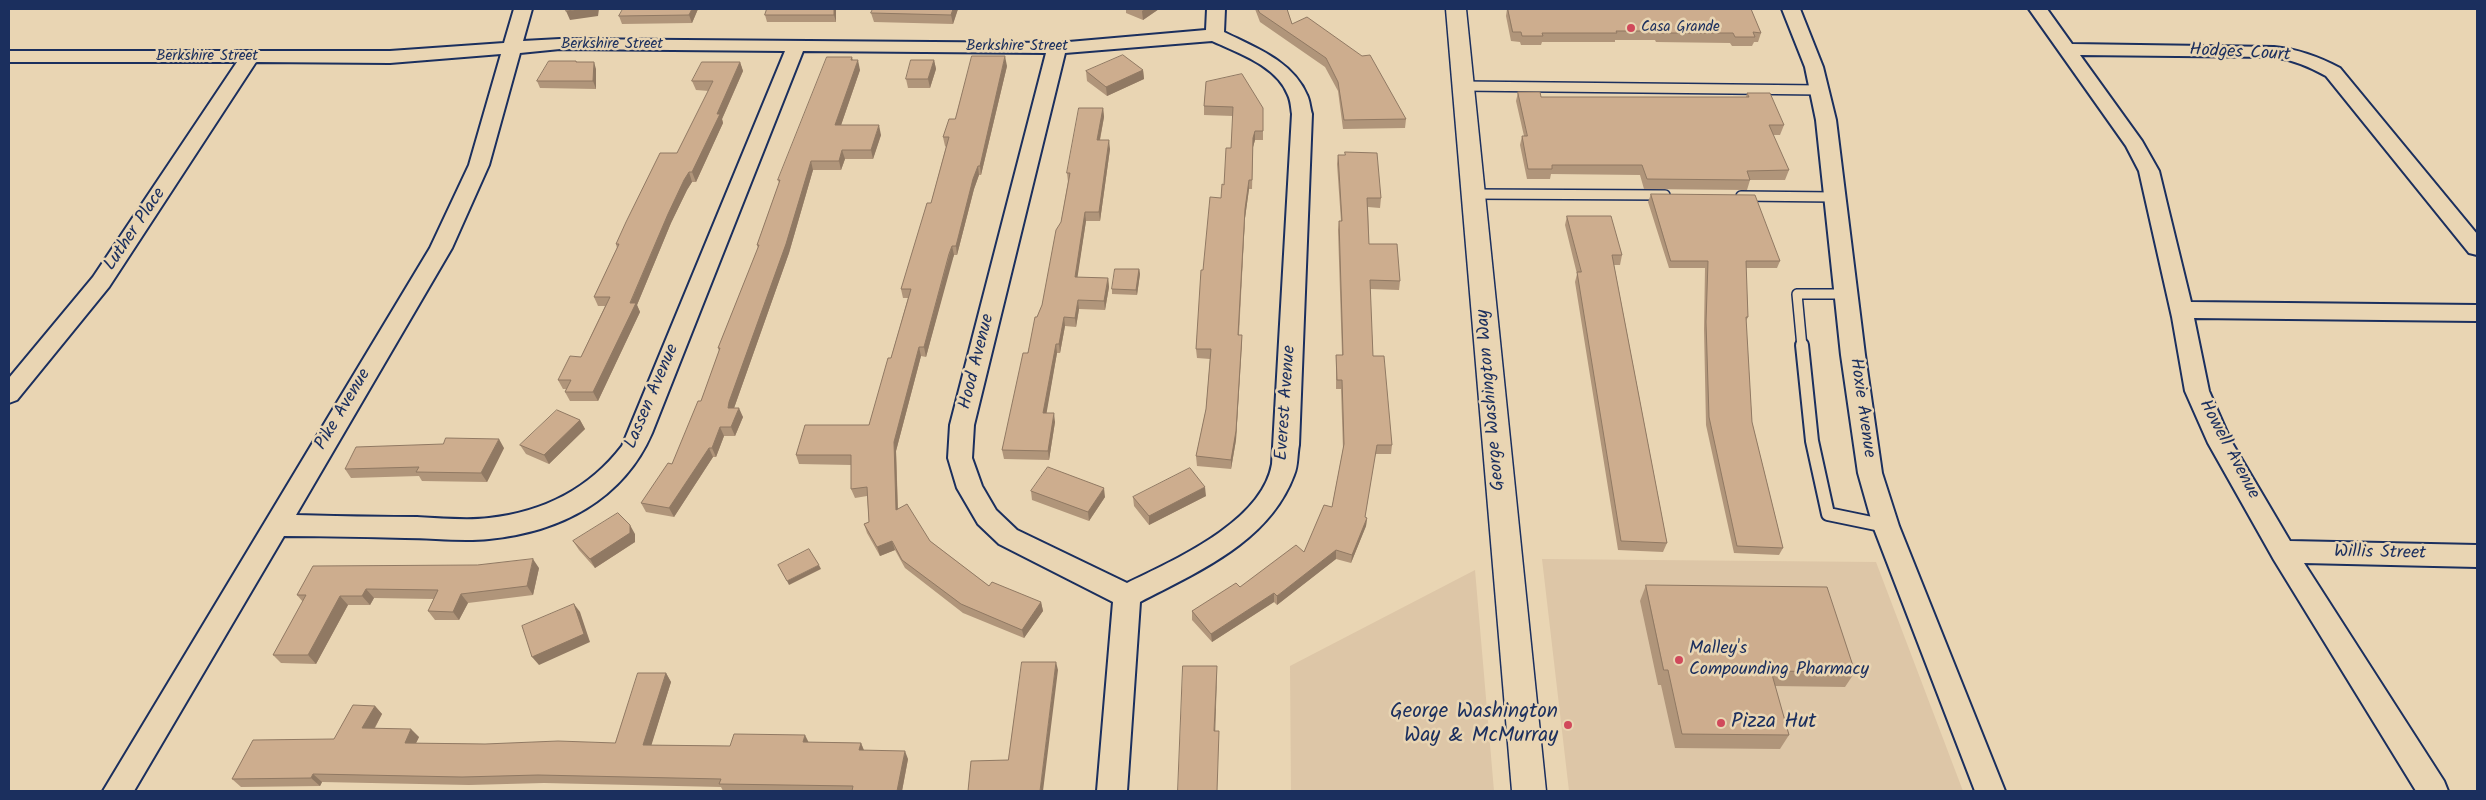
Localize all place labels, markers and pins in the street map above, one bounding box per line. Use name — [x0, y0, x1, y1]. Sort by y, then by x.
place label: Casa Grande — [1641, 19, 1720, 37]
marker: Casa Grande — [1625, 22, 1637, 34]
place label: Malley's Compounding Pharmacy — [1689, 639, 1869, 682]
marker: Malley's Compounding Pharmacy — [1673, 654, 1685, 666]
place label: George Washington Way & McMurray — [1390, 700, 1558, 750]
place label: Pizza Hut — [1731, 710, 1816, 736]
marker: Pizza Hut — [1715, 717, 1727, 729]
marker: George Washington Way & McMurray — [1562, 719, 1574, 731]

